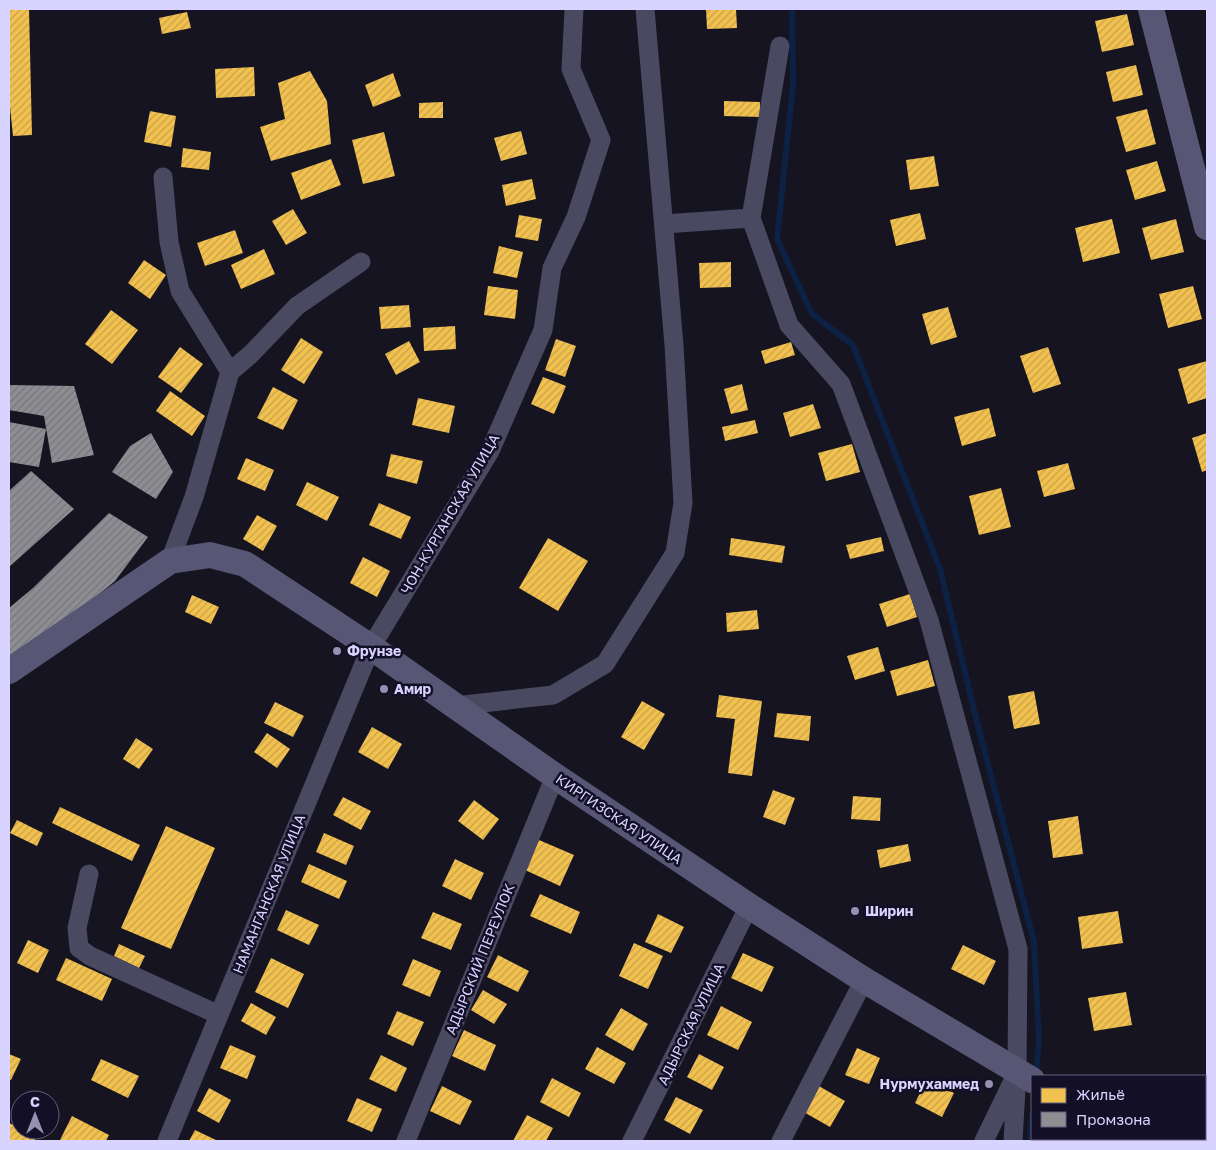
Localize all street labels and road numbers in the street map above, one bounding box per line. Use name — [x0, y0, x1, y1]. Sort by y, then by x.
street label: ЧОН-КУРГАНСКАЯ УЛИЦА — [397, 430, 503, 597]
street label: КИРГИЗСКАЯ УЛИЦА — [553, 770, 686, 868]
street label: НАМАНГАНСКАЯ УЛИЦА — [229, 811, 309, 976]
street label: АДЫРСКИЙ ПЕРЕУЛОК — [441, 881, 518, 1037]
street label: АДЫРСКАЯ УЛИЦА — [654, 960, 728, 1087]

